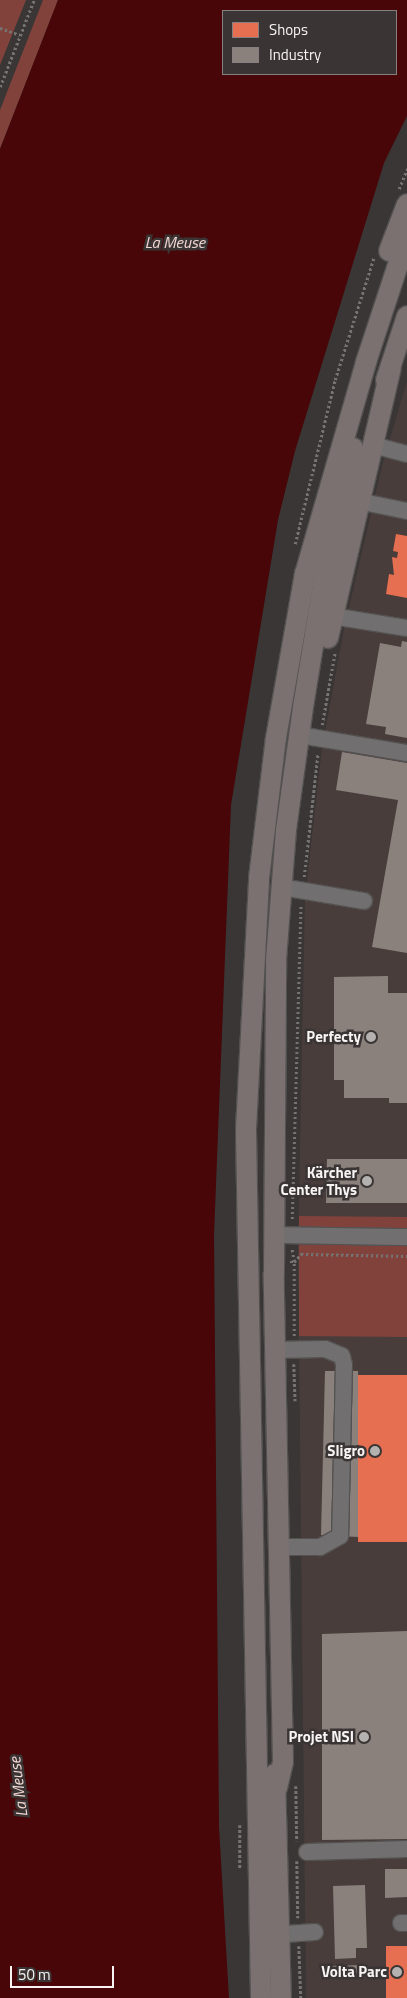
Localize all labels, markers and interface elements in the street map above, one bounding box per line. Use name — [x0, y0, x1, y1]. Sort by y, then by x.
legend — [222, 10, 397, 75]
text: Shops — [269, 18, 308, 41]
text: Industry — [269, 43, 321, 66]
water label: La Meuse — [145, 232, 205, 252]
place label: Perfecty — [306, 1028, 361, 1046]
marker: Perfecty — [365, 1031, 377, 1043]
place label: Kärcher Center Thys — [280, 1163, 357, 1198]
marker: Kärcher Center Thys — [361, 1175, 373, 1187]
place label: Sligro — [327, 1442, 365, 1460]
marker: Sligro — [369, 1445, 381, 1457]
place label: Projet NSI — [288, 1728, 354, 1746]
marker: Projet NSI — [358, 1731, 370, 1743]
water label: La Meuse — [5, 1756, 31, 1818]
scale bar — [12, 1956, 116, 1988]
text: 50 m — [18, 1963, 51, 1986]
place label: Volta Parc — [321, 1963, 387, 1981]
marker: Volta Parc — [391, 1966, 403, 1978]

